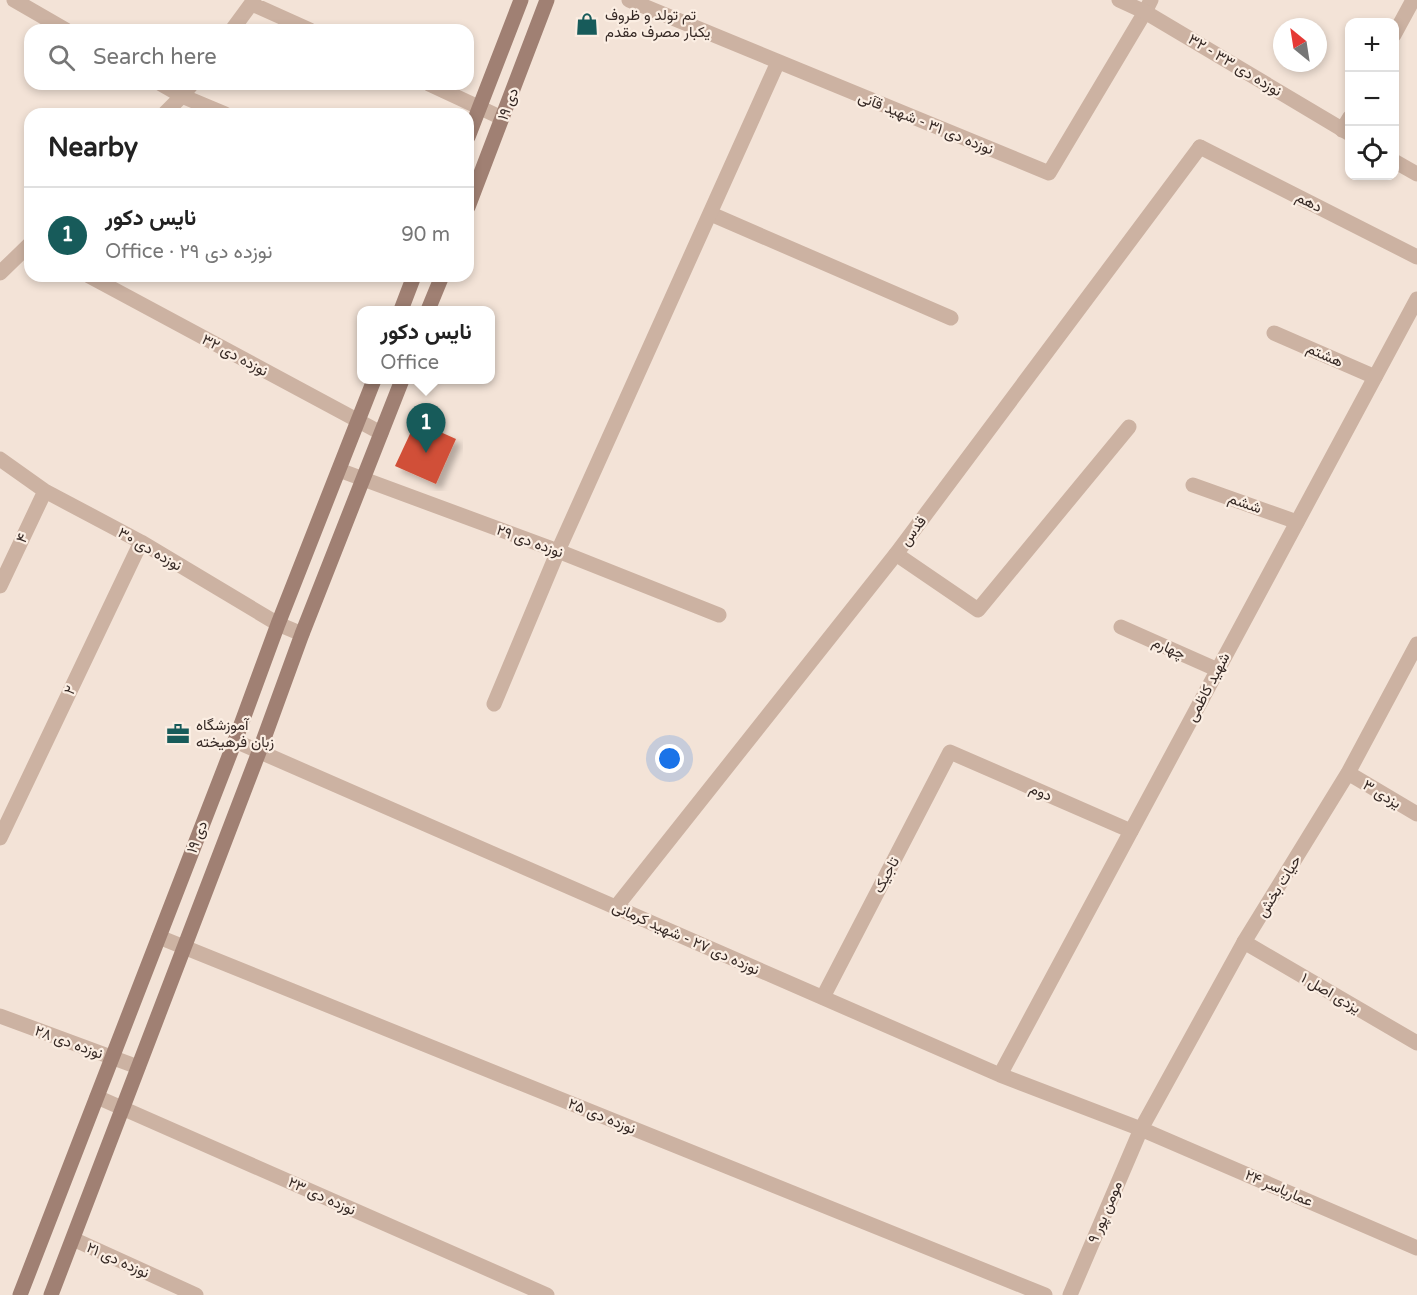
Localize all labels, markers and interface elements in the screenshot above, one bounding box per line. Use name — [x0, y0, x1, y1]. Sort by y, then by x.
place label: تم تولد و ظروف یکبار مصرف مقدم — [605, 6, 710, 42]
shop icon: تم تولد و ظروف یکبار مصرف مقدم — [574, 11, 600, 37]
north arrow — [1273, 18, 1327, 72]
map controls — [1345, 18, 1399, 180]
button: + — [1345, 18, 1399, 72]
search box — [24, 24, 474, 90]
street label: ۳۲ - نوزده دی ۳۳ — [1184, 30, 1285, 101]
icon: search — [45, 41, 78, 74]
text: Search here — [93, 44, 217, 70]
button: − — [1345, 72, 1399, 126]
street label: ۱۹ دی — [494, 85, 523, 123]
street label: نوزده دی ۳۱ - شهید قآنی — [855, 88, 996, 159]
button: locate — [1345, 126, 1399, 180]
text: Nearby — [48, 132, 138, 163]
street label: دهم — [1292, 188, 1325, 217]
text: نایس دکور — [105, 205, 196, 231]
text: 1 — [61, 223, 74, 247]
text: 90 m — [401, 223, 450, 247]
text: Office · نوزده دی ۲۹ — [105, 240, 272, 264]
popup — [357, 306, 495, 384]
text: نایس دکور — [380, 319, 472, 345]
street label: نوزده دی ۳۲ — [198, 330, 271, 381]
street label: هشتم — [1304, 339, 1346, 372]
text: Office — [380, 351, 439, 375]
pin: 1 — [406, 404, 446, 453]
street label: ششم — [1226, 489, 1264, 518]
street label: قدس — [896, 512, 931, 550]
street label: نوزده دی ۲۹ — [494, 521, 566, 562]
street label: نوزده دی ۳۰ — [114, 523, 185, 575]
street label: ۴ — [12, 530, 32, 546]
street label: چهارم — [1149, 633, 1188, 664]
street label: شهید کاظمی — [1182, 649, 1235, 725]
street label: ۲ — [60, 683, 80, 697]
place label: آموزشگاه زبان فرهیخته — [196, 716, 274, 751]
office icon: آموزشگاه زبان فرهیخته — [165, 721, 191, 747]
your location — [655, 744, 684, 773]
street label: یزدی ۳ — [1359, 776, 1404, 813]
street label: دوم — [1027, 779, 1055, 806]
street label: ۱۹ دی — [183, 818, 212, 856]
street label: حیات بخش — [1253, 852, 1306, 921]
street label: تاجیک — [869, 854, 903, 896]
street label: نوزده دی ۲۷ - شهید کرمانی — [609, 897, 762, 979]
street label: یزدی اصل ۱ — [1298, 969, 1364, 1018]
street label: نوزده دی ۲۸ — [32, 1021, 106, 1064]
street label: نوزده دی ۲۵ — [565, 1094, 638, 1139]
street label: عماریاسر ۲۴ — [1242, 1166, 1316, 1210]
street label: نوزده دی ۲۳ — [285, 1173, 359, 1220]
street label: مومن پور ۹ — [1084, 1178, 1127, 1246]
street label: نوزده دی ۲۱ — [83, 1238, 152, 1283]

